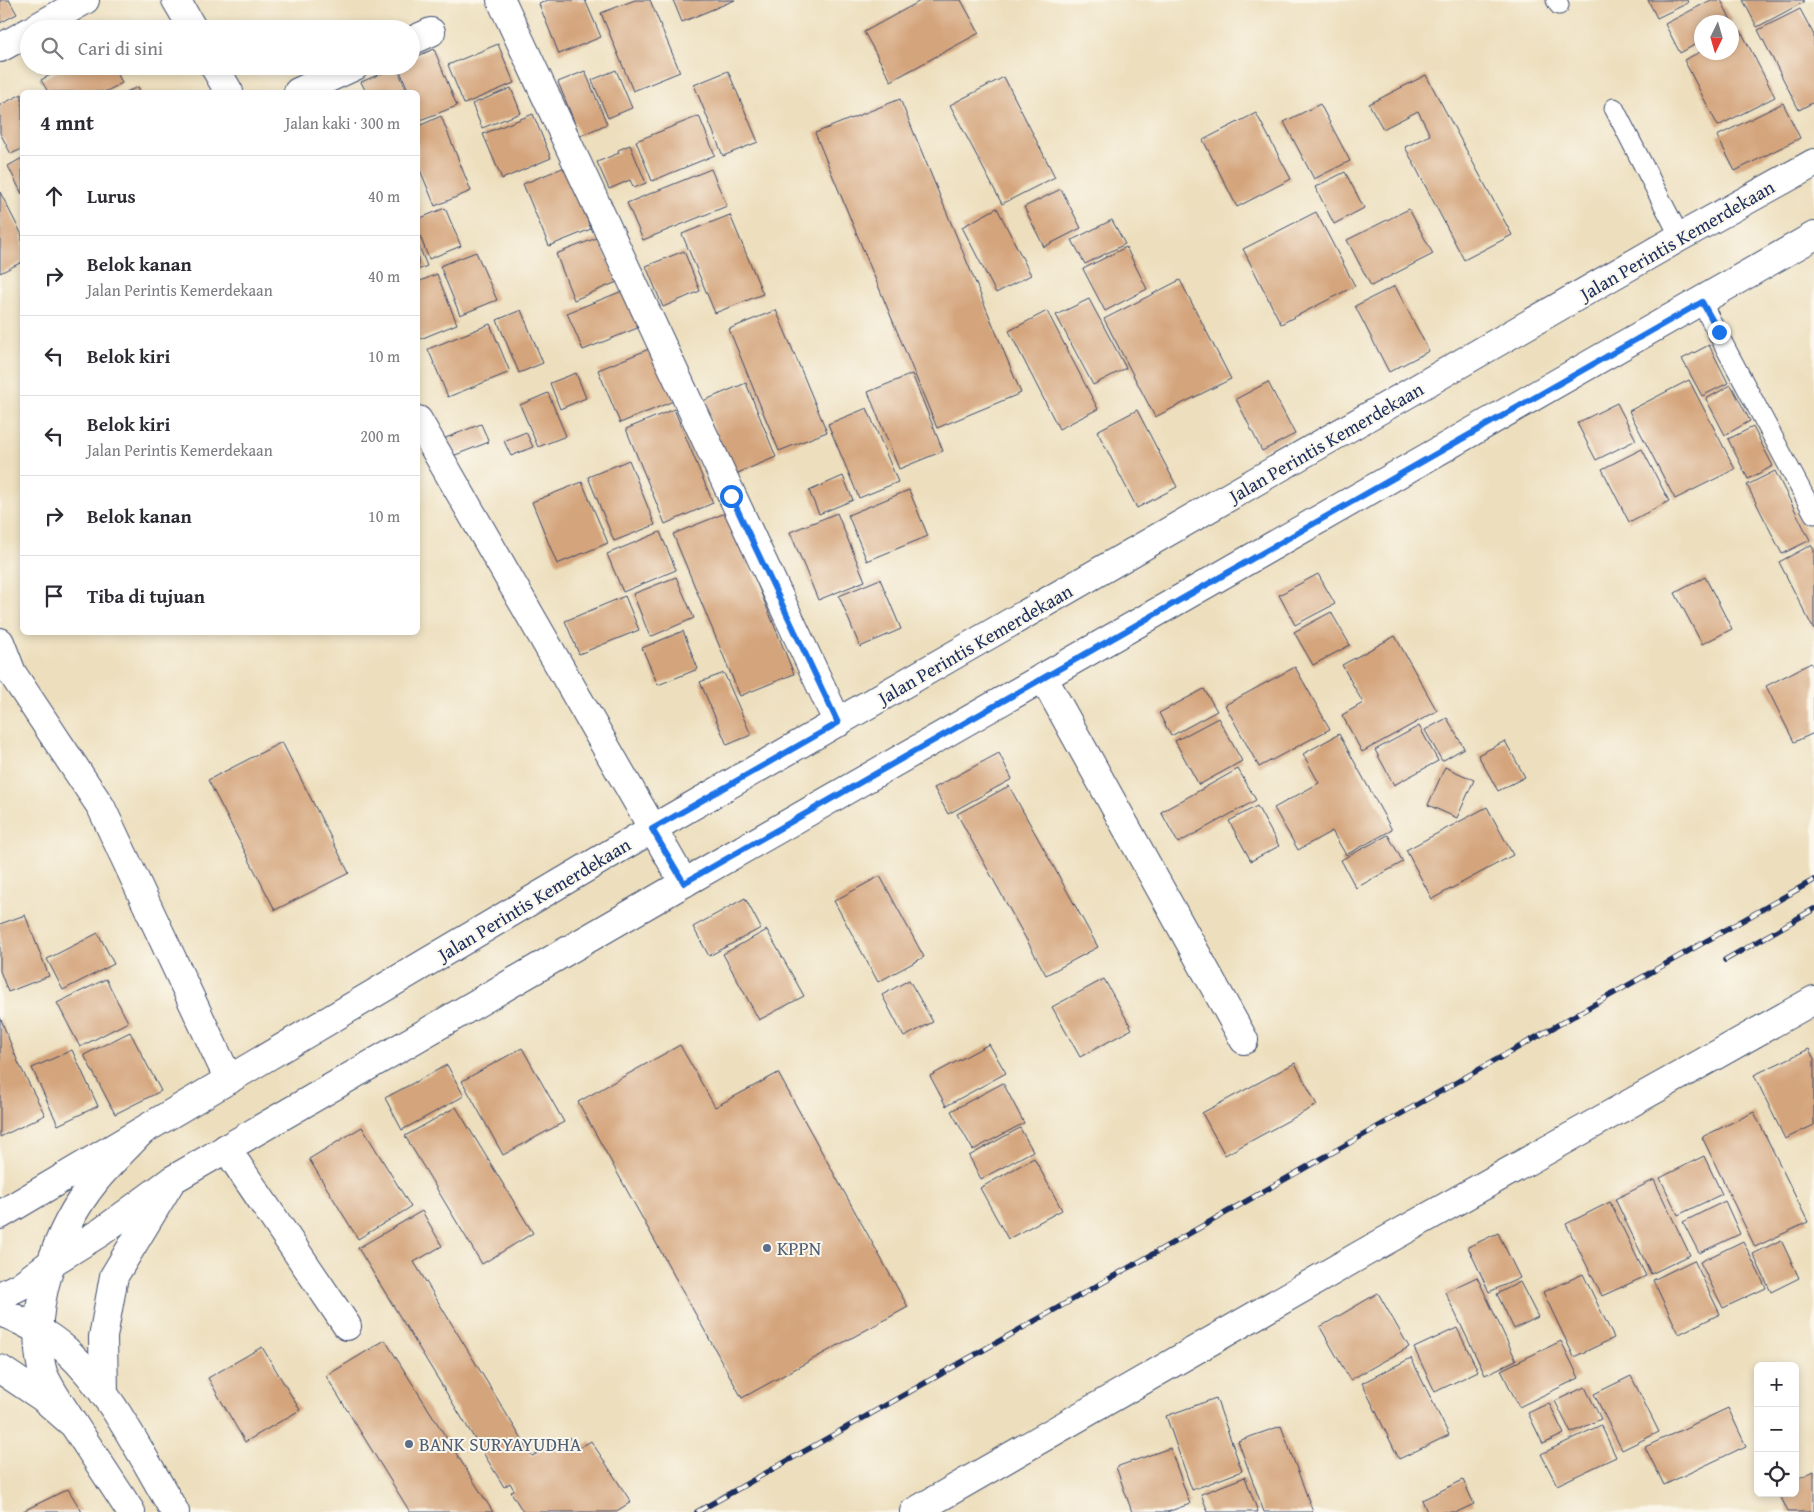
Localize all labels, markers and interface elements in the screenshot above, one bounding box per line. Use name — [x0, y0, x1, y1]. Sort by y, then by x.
north arrow — [1694, 15, 1739, 60]
search box — [20, 20, 420, 75]
icon: search — [38, 34, 66, 62]
text: Cari di sini — [78, 34, 163, 62]
text: 4 mnt — [40, 107, 94, 138]
text: Jalan kaki · 300 m — [285, 111, 400, 135]
street label: Jalan Perintis Kemerdekaan — [1573, 173, 1780, 308]
icon: ahead — [40, 182, 68, 210]
text: Lurus — [87, 182, 136, 210]
text: 40 m — [368, 184, 400, 208]
text: Belok kanan — [87, 250, 192, 278]
icon: right — [40, 262, 68, 290]
text: 40 m — [368, 264, 400, 288]
text: Jalan Perintis Kemerdekaan — [87, 278, 273, 302]
route end — [1708, 321, 1731, 344]
icon: left — [40, 342, 68, 370]
text: Belok kiri — [87, 342, 170, 370]
text: 10 m — [368, 344, 400, 368]
street label: Jalan Perintis Kemerdekaan — [1222, 375, 1429, 510]
text: Belok kiri — [87, 410, 170, 438]
icon: left — [40, 422, 68, 450]
text: 200 m — [360, 424, 400, 448]
text: Jalan Perintis Kemerdekaan — [87, 438, 273, 462]
route start — [720, 485, 743, 508]
icon: right — [40, 502, 68, 530]
text: Belok kanan — [87, 502, 192, 530]
text: 10 m — [368, 504, 400, 528]
street label: Jalan Perintis Kemerdekaan — [871, 577, 1078, 712]
icon: arrive — [40, 582, 68, 610]
text: Tiba di tujuan — [87, 582, 205, 610]
street label: Jalan Perintis Kemerdekaan — [431, 830, 636, 969]
place label: KPPN — [777, 1234, 821, 1262]
marker: KPPN — [761, 1242, 773, 1254]
map controls — [1754, 1362, 1799, 1497]
button: + — [1754, 1362, 1799, 1407]
button: − — [1754, 1407, 1799, 1452]
place label: BANK SURYAYUDHA — [419, 1430, 582, 1458]
marker: BANK SURYAYUDHA — [403, 1438, 415, 1450]
button: locate — [1754, 1452, 1799, 1497]

